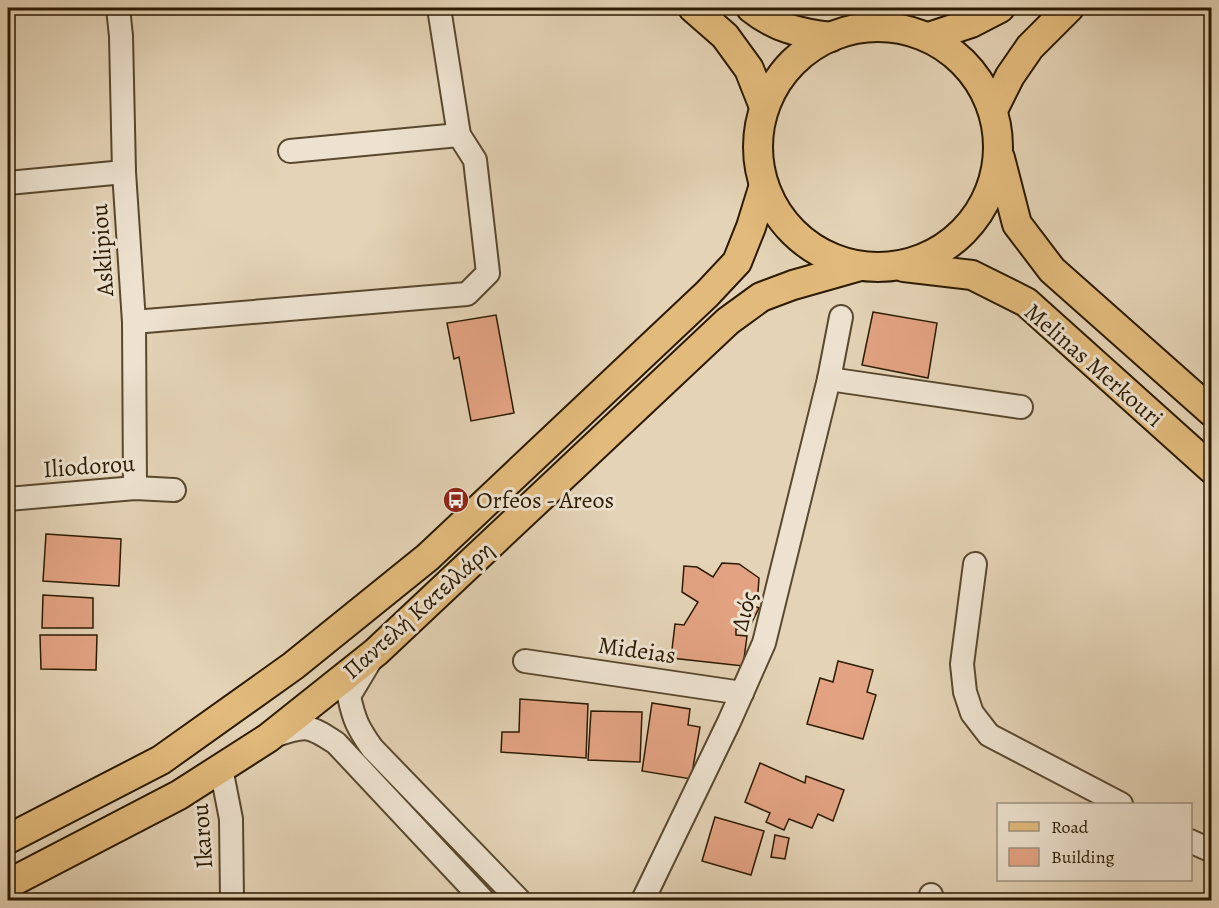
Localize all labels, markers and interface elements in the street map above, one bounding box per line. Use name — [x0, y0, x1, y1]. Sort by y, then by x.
street label: Asklipiou — [83, 203, 121, 298]
street label: Melinas Merkouri — [1018, 296, 1170, 434]
street label: Iliodorou — [42, 447, 136, 485]
place label: Orfeos - Areos — [476, 484, 614, 516]
bus stop icon: Orfeos - Areos — [441, 485, 471, 515]
street label: Παντελή Κατελλάρη — [336, 534, 500, 686]
street label: Διός — [723, 588, 765, 634]
street label: Mideias — [596, 629, 678, 671]
street label: Ikarou — [184, 802, 220, 870]
legend — [997, 803, 1192, 881]
text: Road — [1051, 815, 1089, 839]
text: Building — [1051, 845, 1115, 869]

